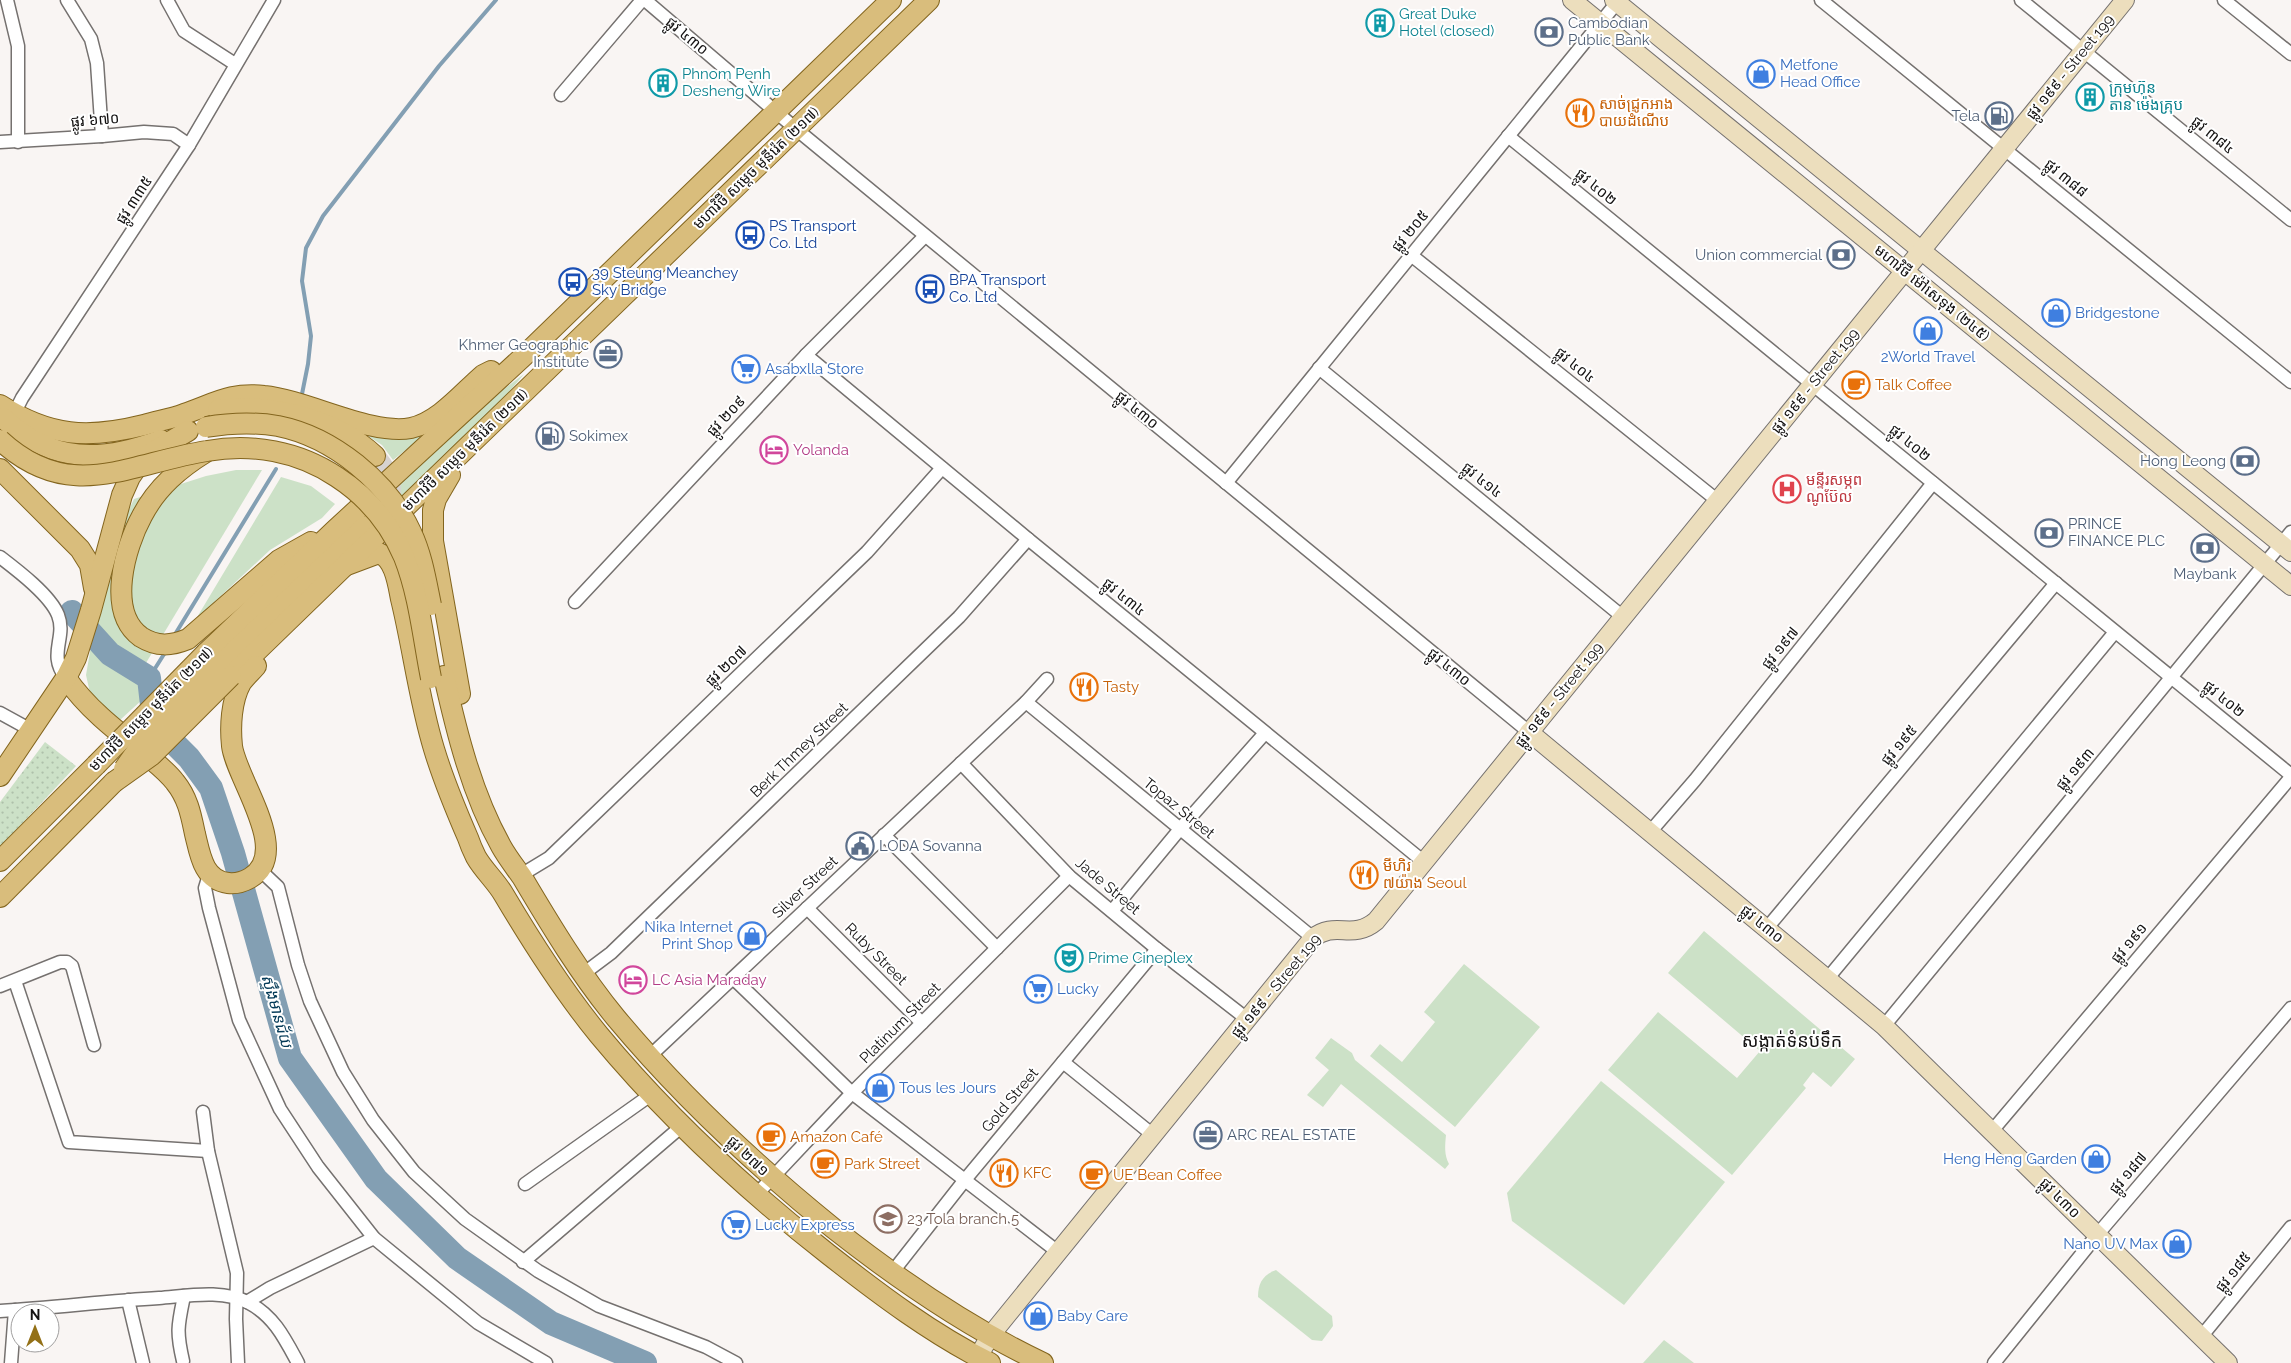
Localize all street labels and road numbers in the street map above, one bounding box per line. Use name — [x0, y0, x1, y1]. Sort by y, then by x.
street label: ផ្លូវ ១៩៩ - Street 199 — [2022, 11, 2122, 126]
street label: ផ្លូវ ៤៣០ — [659, 13, 712, 62]
street label: មហាវិថី សម្តេច មុនីរ៉េត (២១៧) — [689, 103, 823, 233]
street label: ផ្លូវ ៦៧០ — [70, 109, 121, 136]
street label: ផ្លូវ ៣៨៤ — [2185, 112, 2238, 161]
street label: ផ្លូវ ៣៨៨ — [2038, 155, 2091, 204]
street label: ផ្លូវ ៤០២ — [1569, 165, 1621, 213]
street label: ផ្លូវ ៣៣៥ — [112, 173, 160, 230]
street label: ផ្លូវ ២០៥ — [1388, 206, 1436, 258]
street label: មហាវិថី ម៉ៅសេទុង (២៤៥) — [1870, 240, 1994, 345]
street label: ផ្លូវ ១៩៩ - Street 199 — [1767, 325, 1867, 440]
street label: ផ្លូវ ៤០៤ — [1548, 343, 1599, 390]
street label: មហាវិថី សម្តេច មុនីរ៉េត (២១៧) — [398, 385, 532, 515]
street label: ផ្លូវ ៤៣០ — [1109, 387, 1162, 436]
street label: ផ្លូវ ២០៩ — [703, 392, 752, 443]
street label: ផ្លូវ ៤០២ — [1883, 421, 1935, 469]
street label: ផ្លូវ ៤១៤ — [1455, 458, 1506, 505]
street label: ផ្លូវ ៤៣៤ — [1096, 574, 1149, 623]
street label: ផ្លូវ ១៩៧ — [1758, 623, 1806, 676]
street label: ផ្លូវ ១៩៩ - Street 199 — [1511, 639, 1611, 754]
street label: ផ្លូវ ២០៧ — [701, 642, 754, 693]
street label: មហាវិថី សម្តេច មុនីរ៉េត (២១៧) — [85, 643, 217, 775]
street label: ផ្លូវ ៤៣០ — [1421, 644, 1474, 693]
street label: ផ្លូវ ៤០២ — [2197, 677, 2249, 725]
street label: Berk Thmey Street — [746, 699, 852, 801]
street label: ផ្លូវ ១៩៥ — [1877, 721, 1924, 772]
street label: ផ្លូវ ១៩៣ — [2052, 744, 2101, 797]
street label: Topaz Street — [1140, 774, 1218, 842]
street label: Silver Street — [768, 852, 842, 922]
street label: Jade Street — [1072, 854, 1144, 918]
street label: ផ្លូវ ៤៣០ — [1734, 901, 1787, 950]
street label: Ruby Street — [841, 919, 911, 989]
street label: ផ្លូវ ១៩១ — [2107, 919, 2154, 970]
street label: ផ្លូវ ១៩៩ - Street 199 — [1227, 930, 1328, 1045]
street label: Platinum Street — [856, 979, 944, 1067]
street label: Gold Street — [978, 1064, 1042, 1136]
street label: ផ្លូវ ២៧១ — [720, 1132, 773, 1183]
street label: ផ្លូវ ១៨៧ — [2105, 1148, 2154, 1200]
street label: ផ្លូវ ៤៣០ — [2033, 1174, 2084, 1225]
street label: ផ្លូវ ១៨៥ — [2211, 1248, 2258, 1299]

